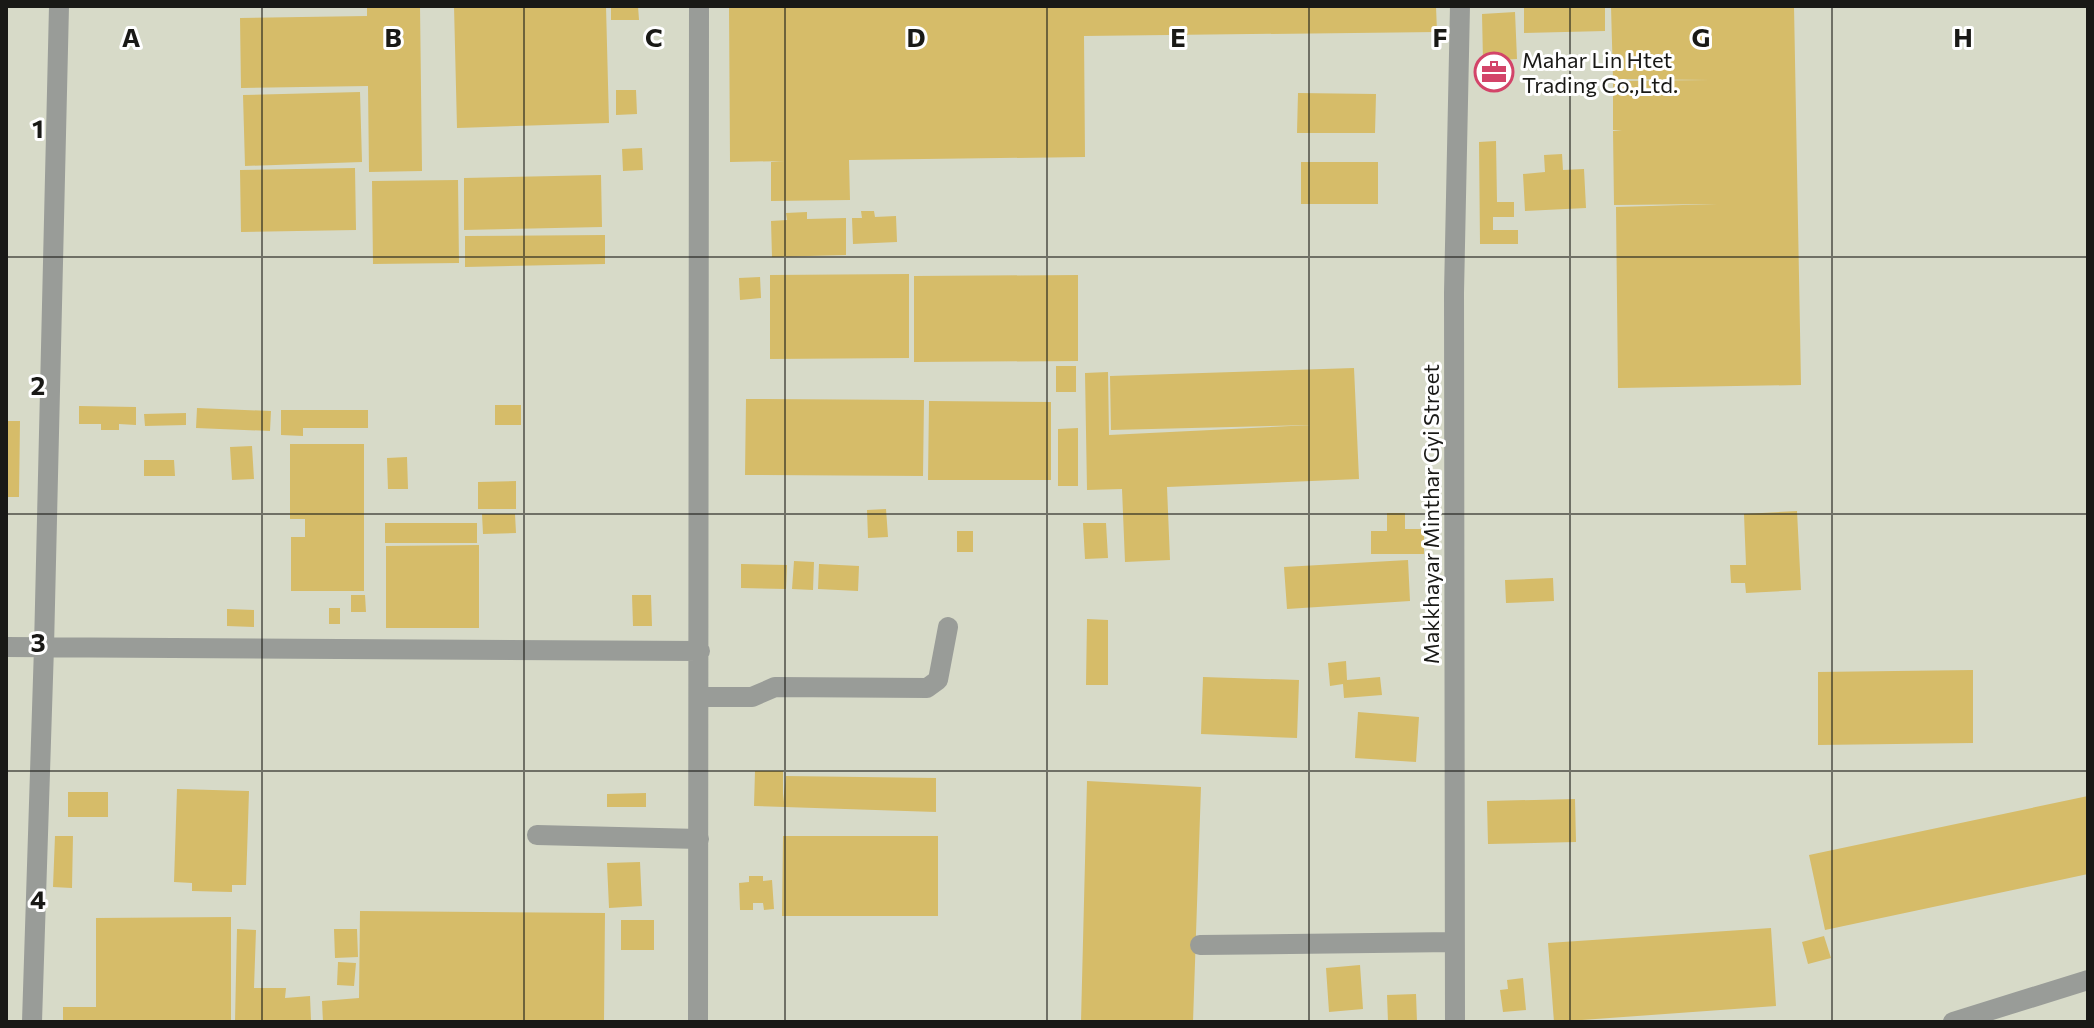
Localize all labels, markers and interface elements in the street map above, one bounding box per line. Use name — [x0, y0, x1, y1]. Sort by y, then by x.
text: A — [122, 21, 141, 52]
text: B — [384, 21, 402, 52]
text: C — [645, 21, 663, 52]
text: D — [906, 21, 926, 52]
text: E — [1170, 21, 1186, 52]
text: F — [1432, 21, 1448, 52]
text: G — [1692, 21, 1710, 52]
text: H — [1953, 21, 1973, 52]
place label: Mahar Lin Htet Trading Co.,Ltd. — [1522, 46, 1678, 98]
office icon: Mahar Lin Htet Trading Co.,Ltd. — [1473, 51, 1515, 93]
text: 1 — [32, 112, 44, 143]
street label: Makkhayar Minthar Gyi Street — [1417, 364, 1444, 664]
text: 2 — [31, 369, 45, 400]
text: 3 — [30, 626, 46, 657]
text: 4 — [30, 883, 46, 914]

